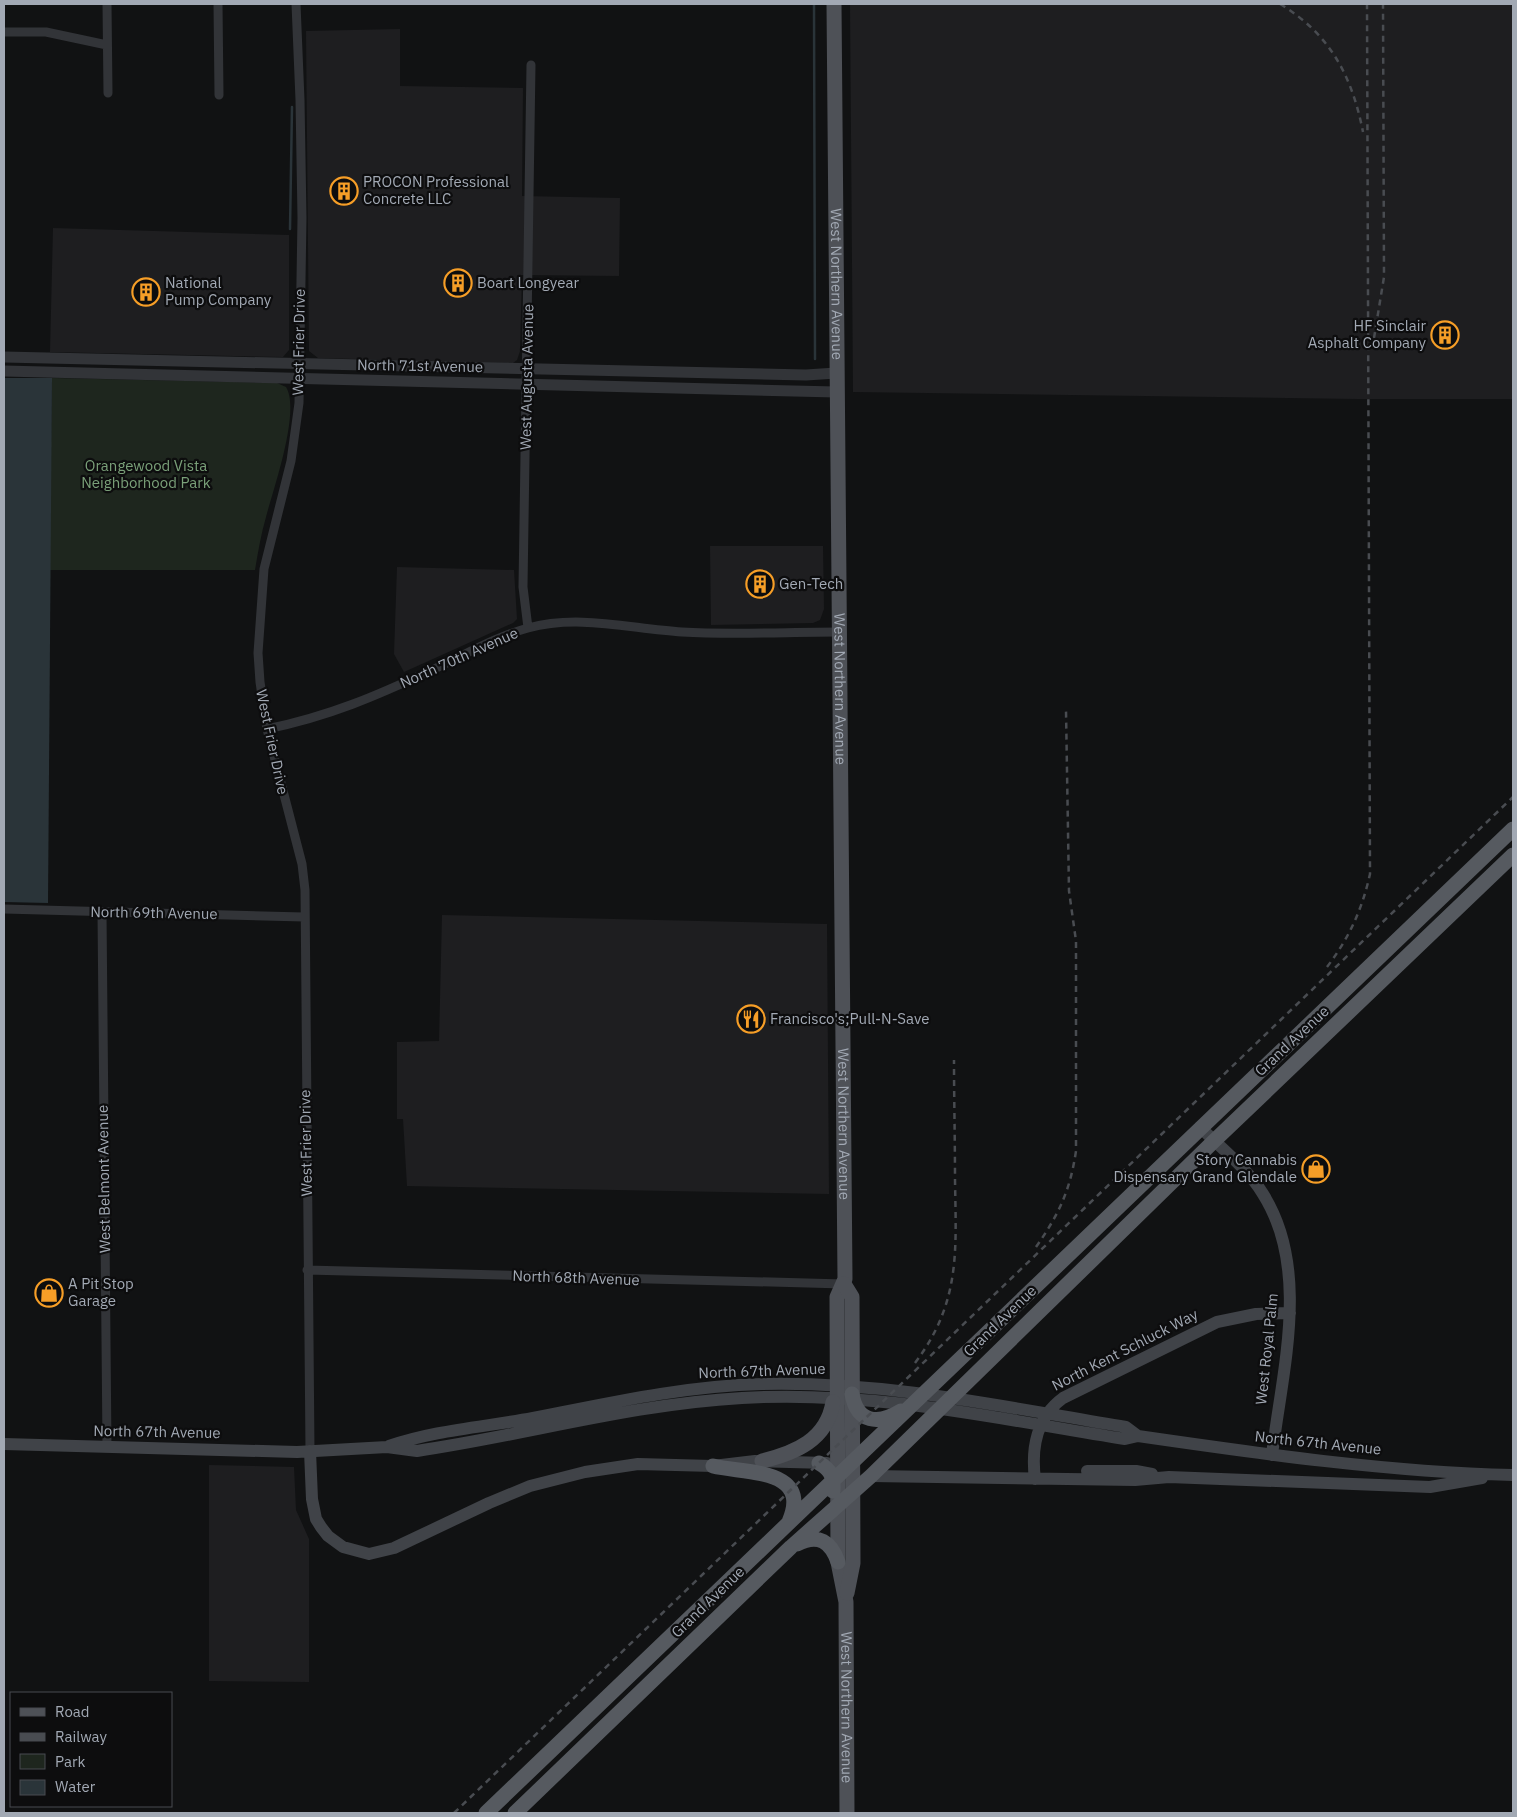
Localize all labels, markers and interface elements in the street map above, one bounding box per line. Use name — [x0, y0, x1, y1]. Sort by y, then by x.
place label: PROCON Professional Concrete LLC — [363, 172, 509, 208]
building icon: PROCON Professional Concrete LLC — [329, 176, 359, 206]
street label: West Northern Avenue — [827, 208, 847, 360]
building icon: Boart Longyear — [443, 268, 473, 298]
place label: National Pump Company — [165, 273, 272, 309]
place label: Boart Longyear — [477, 273, 580, 292]
building icon: National Pump Company — [131, 277, 161, 307]
street label: West Frier Drive — [288, 288, 309, 396]
street label: West Augusta Avenue — [516, 304, 537, 450]
place label: HF Sinclair Asphalt Company — [1308, 316, 1427, 352]
building icon: HF Sinclair Asphalt Company — [1430, 320, 1460, 350]
street label: North 71st Avenue — [357, 355, 483, 376]
park label: Orangewood Vista Neighborhood Park — [81, 456, 211, 492]
building icon: Gen-Tech — [745, 569, 775, 599]
place label: Gen-Tech — [779, 574, 843, 593]
street label: West Northern Avenue — [830, 613, 851, 765]
street label: North 70th Avenue — [397, 623, 521, 692]
street label: West Frier Drive — [252, 688, 293, 796]
street label: North 69th Avenue — [90, 902, 218, 923]
street label: Grand Avenue — [1251, 1001, 1333, 1080]
restaurant icon: Francisco's;Pull-N-Save — [736, 1004, 766, 1034]
place label: Francisco's;Pull-N-Save — [770, 1009, 929, 1028]
street label: West Northern Avenue — [834, 1048, 854, 1200]
street label: West Frier Drive — [295, 1089, 316, 1197]
street label: West Belmont Avenue — [93, 1105, 114, 1253]
place label: Story Cannabis Dispensary Grand Glendale — [1114, 1150, 1297, 1186]
shop icon: Story Cannabis Dispensary Grand Glendale — [1301, 1154, 1331, 1184]
street label: North 68th Avenue — [512, 1266, 640, 1289]
place label: A Pit Stop Garage — [68, 1274, 134, 1310]
shop icon: A Pit Stop Garage — [34, 1278, 64, 1308]
street label: Grand Avenue — [959, 1281, 1040, 1360]
street label: West Royal Palm — [1251, 1292, 1282, 1406]
street label: North Kent Schluck Way — [1048, 1304, 1202, 1395]
street label: North 67th Avenue — [698, 1359, 826, 1382]
street label: North 67th Avenue — [93, 1421, 221, 1442]
street label: North 67th Avenue — [1254, 1426, 1382, 1459]
street label: Grand Avenue — [667, 1562, 748, 1641]
street label: West Northern Avenue — [837, 1632, 857, 1783]
legend — [10, 1692, 172, 1807]
text: Road — [55, 1702, 90, 1721]
text: Railway — [55, 1727, 108, 1746]
text: Park — [55, 1752, 85, 1771]
text: Water — [55, 1777, 96, 1796]

